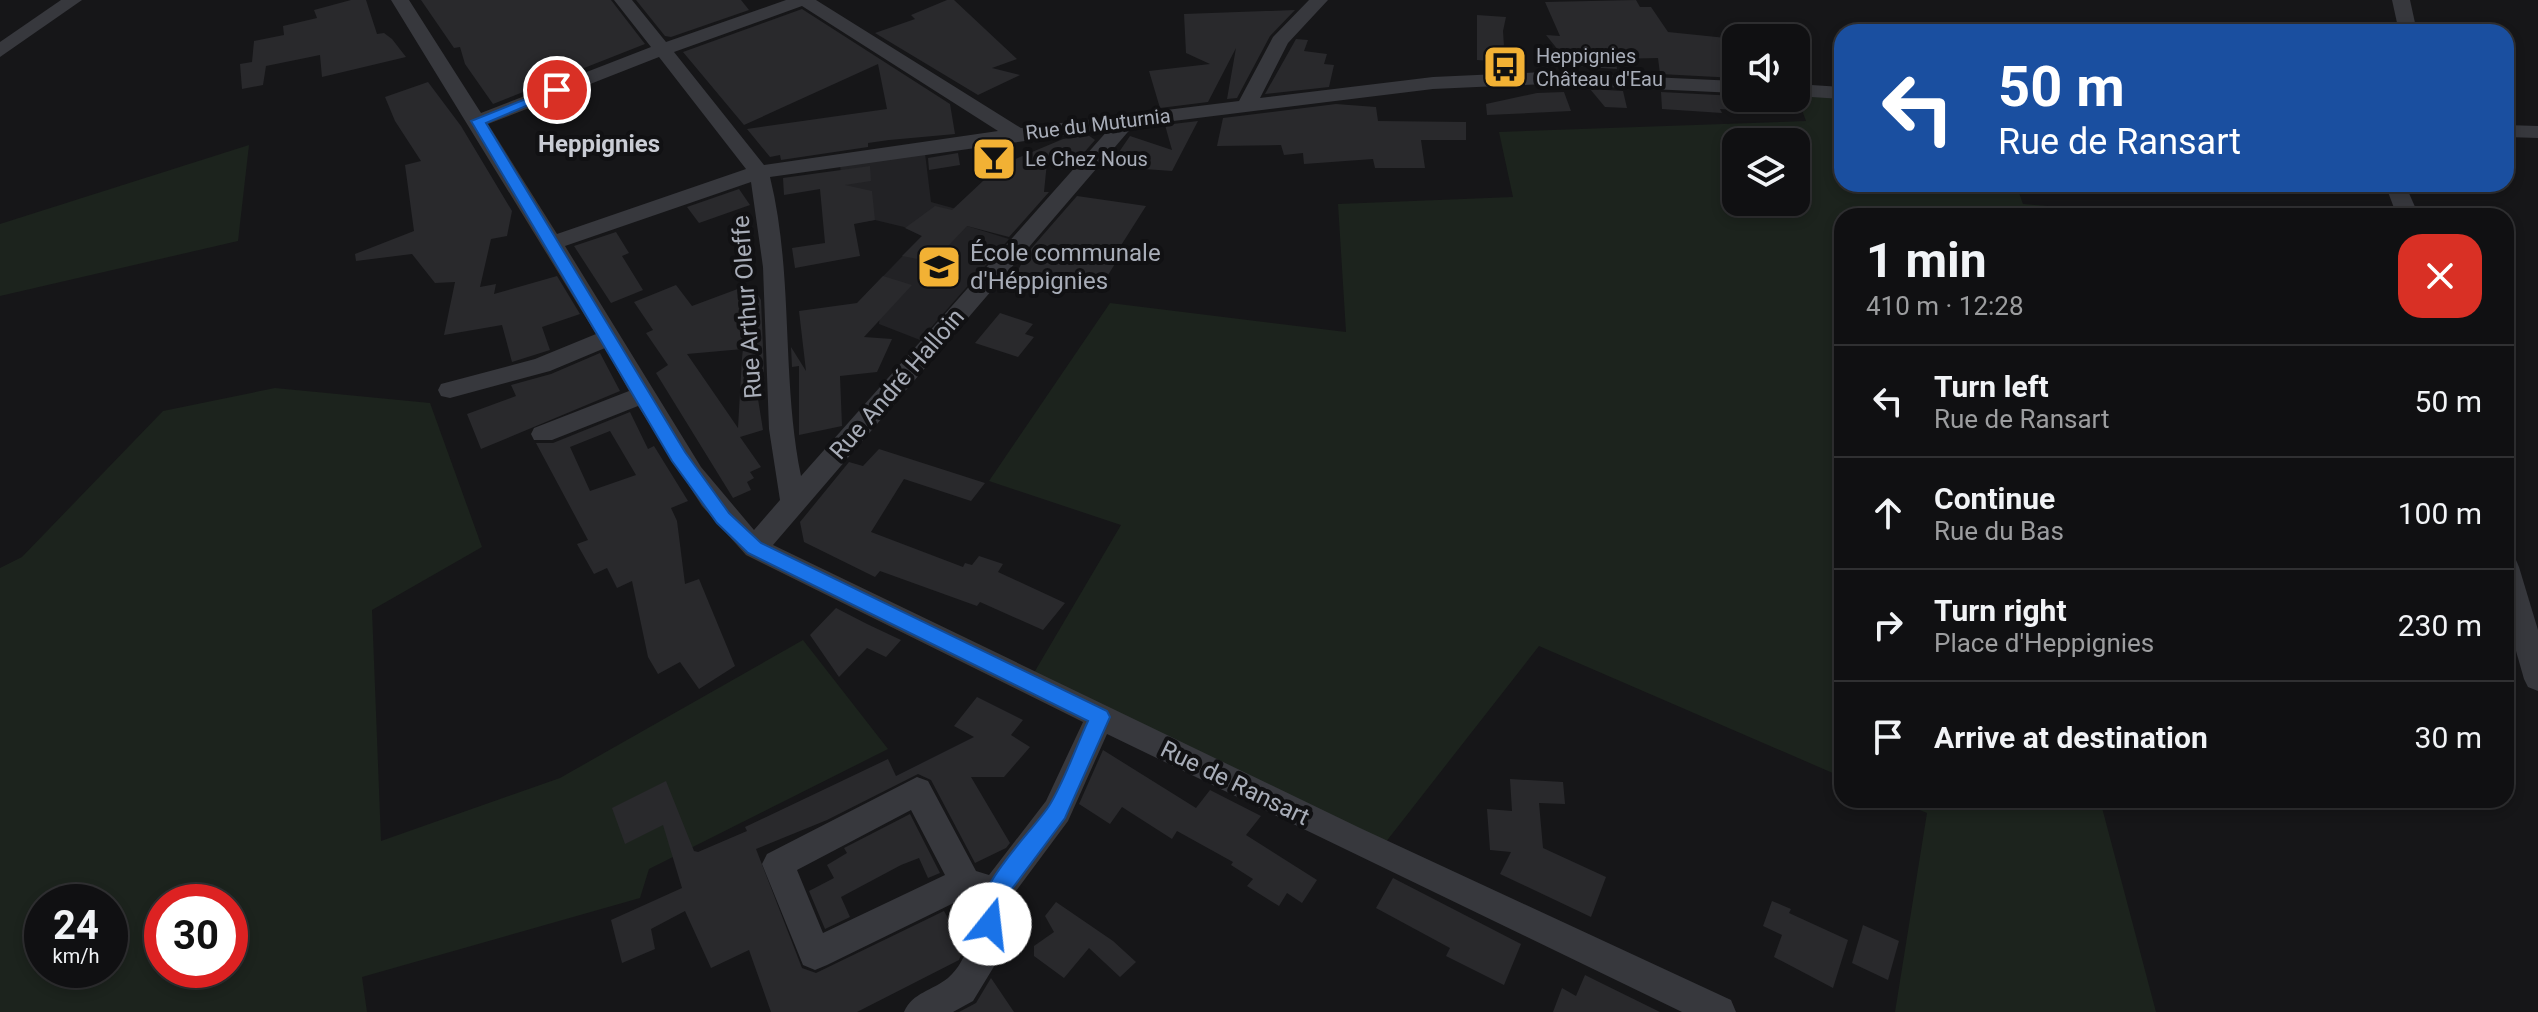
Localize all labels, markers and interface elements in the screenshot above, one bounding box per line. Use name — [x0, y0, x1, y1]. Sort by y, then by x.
map controls — [1722, 24, 1810, 216]
button: sound — [1722, 24, 1810, 112]
bus stop icon: Heppignies Château d'Eau — [1481, 43, 1529, 91]
place label: Heppignies Château d'Eau — [1536, 44, 1663, 91]
text: 50 m — [1998, 54, 2125, 120]
pin — [523, 56, 591, 124]
icon: left — [1866, 56, 1970, 160]
icon: arrive — [535, 68, 579, 112]
street label: Rue du Muturnia — [1024, 103, 1172, 145]
text: Rue de Ransart — [1998, 121, 2241, 163]
button: layers — [1722, 128, 1810, 216]
district label: Heppignies — [538, 130, 660, 158]
bar icon: Le Chez Nous — [970, 135, 1018, 183]
place label: Le Chez Nous — [1025, 147, 1148, 171]
street label: Rue Arthur Oleffe — [727, 214, 767, 400]
text: 1 min — [1866, 232, 1987, 289]
button: close — [2398, 234, 2482, 318]
place label: École communale d'Héppignies — [970, 239, 1161, 295]
school or university icon: École communale d'Héppignies — [915, 243, 963, 291]
text: 410 m · 12:28 — [1866, 291, 2024, 321]
street label: Rue André Halloin — [824, 303, 970, 465]
text: Turn left — [1934, 369, 2049, 404]
icon: left — [1866, 379, 1910, 423]
text: 50 m — [2415, 384, 2482, 419]
text: Rue de Ransart — [1934, 404, 2110, 434]
text: Continue — [1934, 481, 2055, 516]
icon: ahead — [1866, 491, 1910, 535]
text: 100 m — [2398, 496, 2482, 531]
text: Rue du Bas — [1934, 516, 2064, 546]
text: Turn right — [1934, 593, 2067, 628]
icon: right — [1866, 603, 1910, 647]
text: 230 m — [2398, 608, 2482, 643]
text: Place d'Heppignies — [1934, 628, 2154, 658]
icon: arrive — [1866, 715, 1910, 759]
text: Arrive at destination — [1934, 720, 2208, 755]
text: 30 m — [2415, 720, 2482, 755]
street label: Rue de Ransart — [1156, 735, 1314, 831]
position arrow — [948, 882, 1032, 966]
speed limit sign: 30 — [144, 884, 248, 988]
text: 24 — [53, 902, 99, 949]
text: km/h — [53, 944, 99, 968]

